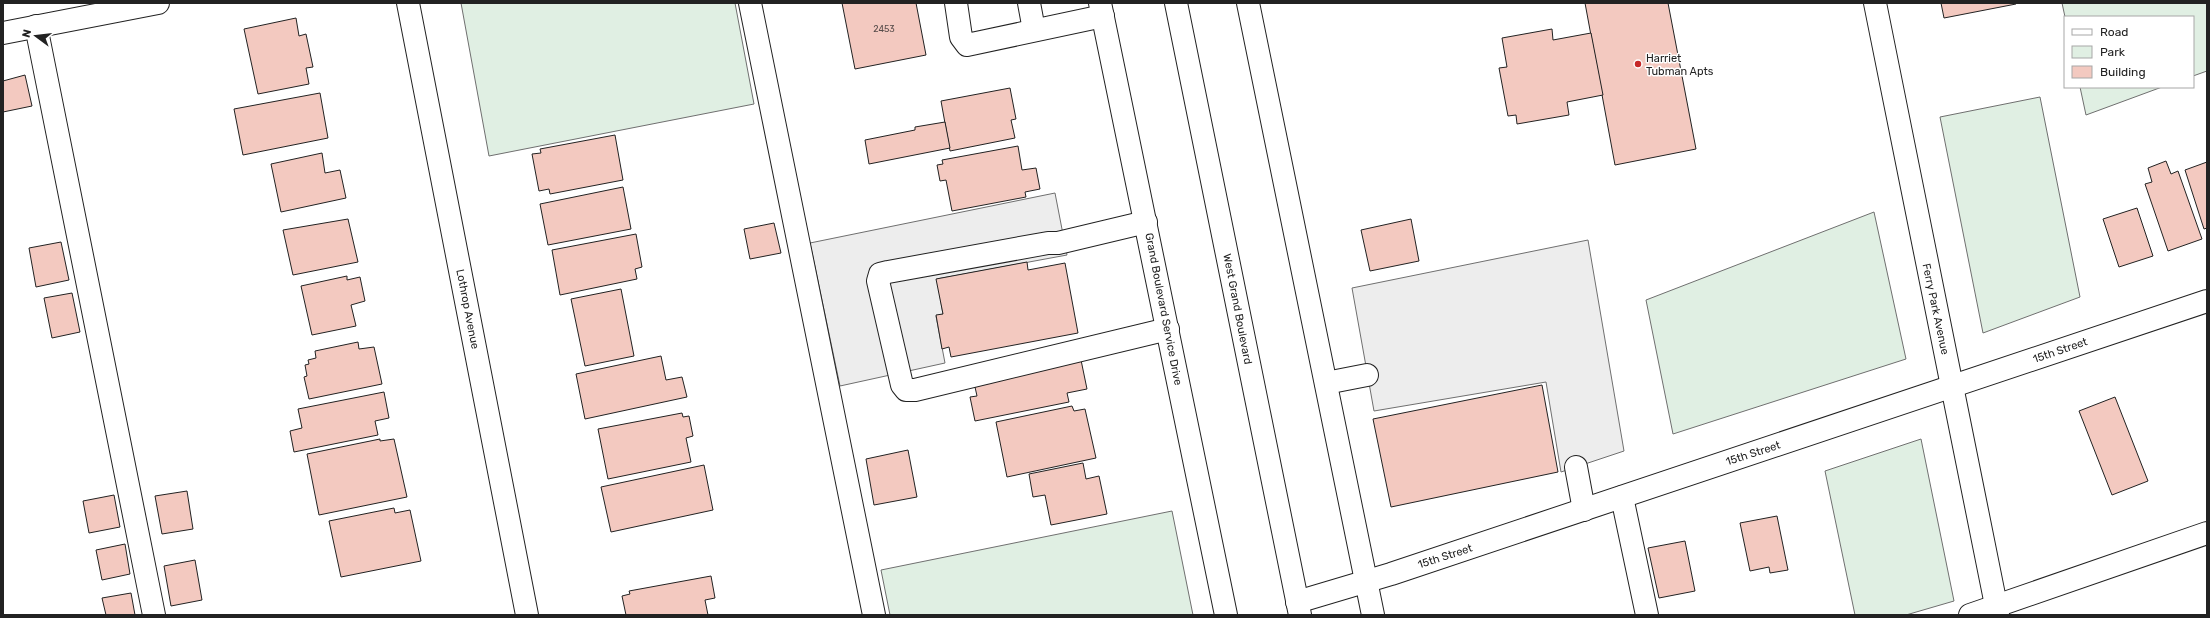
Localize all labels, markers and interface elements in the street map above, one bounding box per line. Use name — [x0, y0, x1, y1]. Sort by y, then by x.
north arrow — [16, 16, 56, 56]
legend — [2064, 16, 2194, 88]
house number: 2453 — [873, 24, 895, 34]
text: Road — [2100, 25, 2128, 39]
text: N — [20, 28, 34, 39]
text: Park — [2100, 45, 2126, 59]
place label: Harriet Tubman Apts — [1646, 52, 1714, 78]
marker: Harriet Tubman Apts — [1633, 59, 1643, 69]
text: Building — [2100, 65, 2146, 79]
street label: Grand Boulevard Service Drive — [1142, 232, 1185, 386]
street label: West Grand Boulevard — [1220, 253, 1255, 365]
street label: Ferry Park Avenue — [1919, 262, 1952, 356]
street label: Lothrop Avenue — [453, 268, 482, 350]
street label: 15th Street — [2031, 335, 2090, 366]
street label: 15th Street — [1724, 438, 1783, 468]
street label: 15th Street — [1416, 541, 1475, 571]

